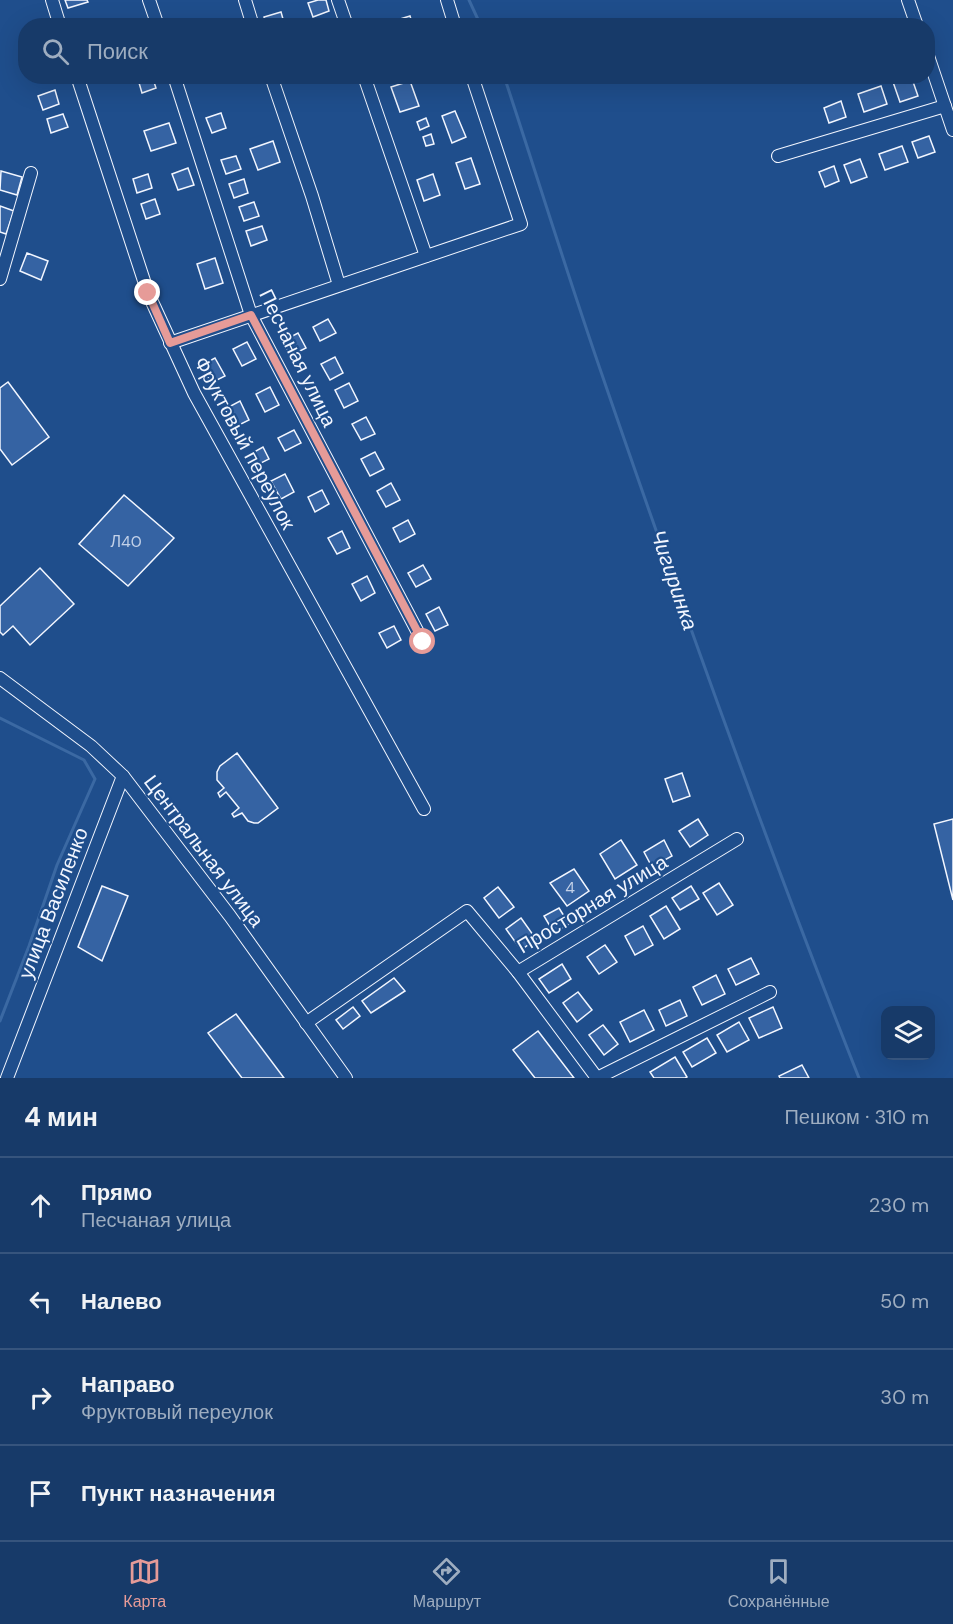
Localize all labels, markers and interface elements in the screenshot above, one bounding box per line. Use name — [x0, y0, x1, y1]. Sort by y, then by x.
search box — [18, 18, 935, 84]
icon: search — [39, 35, 72, 68]
text: Поиск — [87, 37, 148, 66]
route end — [134, 279, 160, 305]
street label: Песчаная улица — [253, 285, 343, 432]
street label: Фруктовый переулок — [188, 352, 302, 534]
water label: Чигиринка — [644, 526, 704, 634]
house number: Л40 — [110, 531, 142, 552]
route start — [409, 628, 435, 654]
street label: Центральная улица — [138, 770, 270, 933]
street label: улица Василенко — [12, 824, 94, 982]
street label: Просторная улица — [512, 848, 673, 959]
house number: 4 — [565, 877, 575, 898]
map controls — [881, 1006, 935, 1060]
button: layers — [881, 1006, 935, 1060]
text: 4 мин — [24, 1100, 98, 1134]
text: Пешком · 310 m — [784, 1104, 929, 1130]
text: Прямо — [81, 1178, 152, 1207]
icon: ahead — [24, 1189, 57, 1222]
text: 230 m — [869, 1192, 929, 1218]
text: Песчаная улица — [81, 1207, 231, 1233]
icon: left — [24, 1285, 57, 1318]
text: Налево — [81, 1287, 162, 1316]
text: 50 m — [880, 1288, 929, 1314]
text: Направо — [81, 1370, 175, 1399]
icon: right — [24, 1381, 57, 1414]
text: 30 m — [880, 1384, 929, 1410]
text: Фруктовый переулок — [81, 1399, 273, 1425]
icon: arrive — [24, 1477, 57, 1510]
text: Пункт назначения — [81, 1479, 276, 1508]
tab: Карта — [123, 1555, 166, 1612]
tab: Маршрут — [413, 1555, 481, 1612]
tab: Сохранённые — [728, 1555, 830, 1612]

